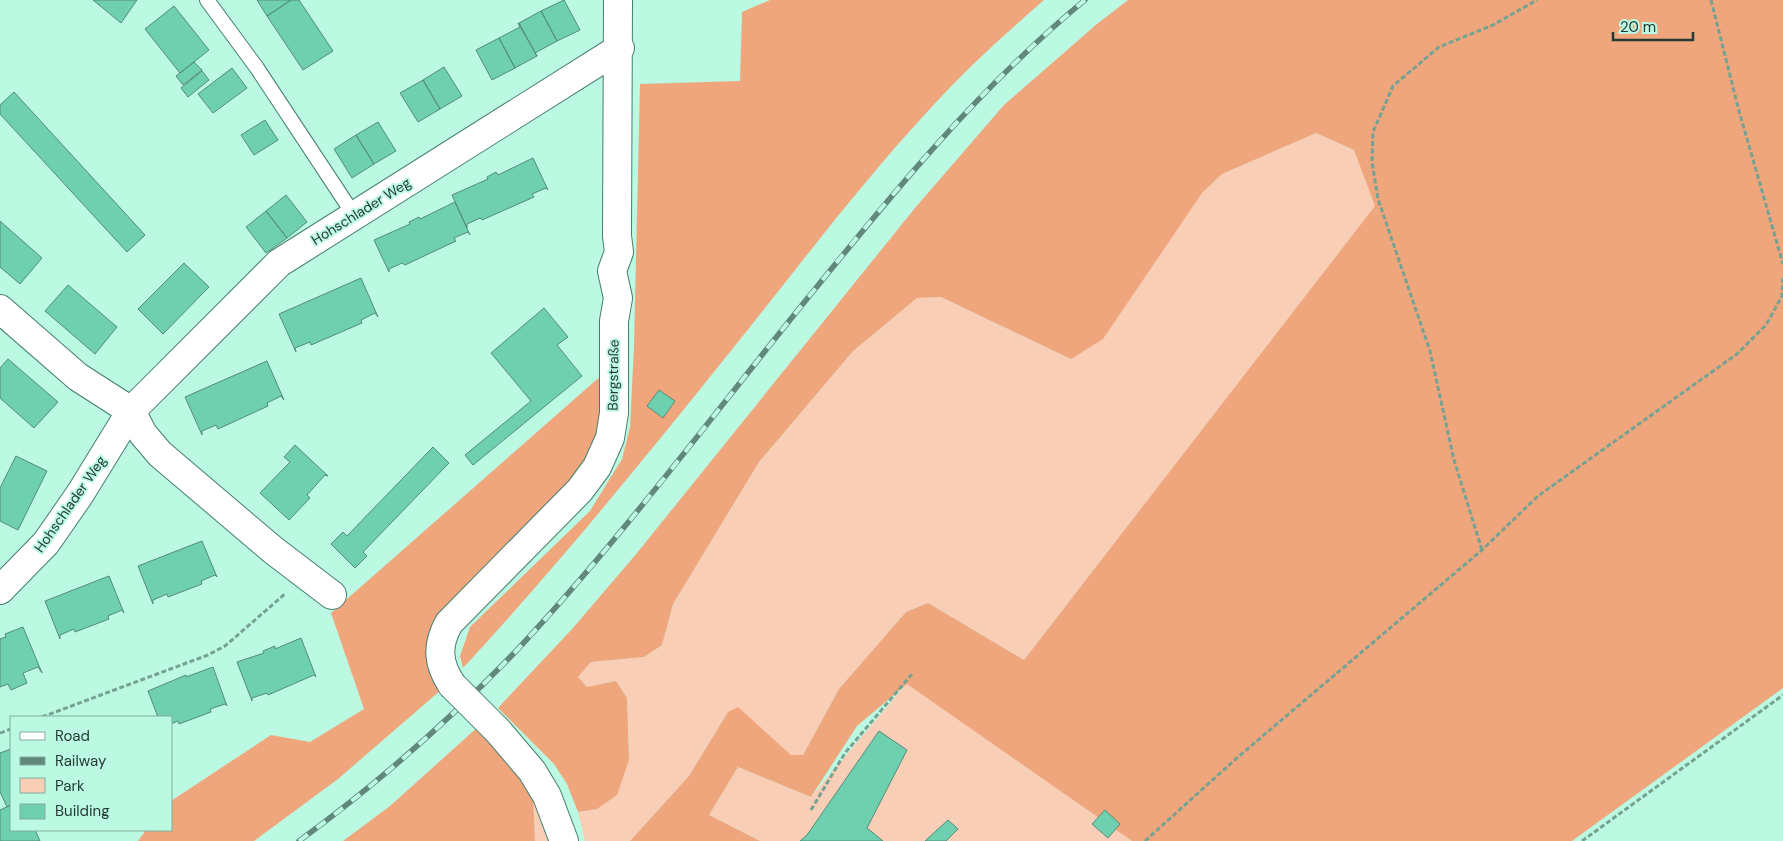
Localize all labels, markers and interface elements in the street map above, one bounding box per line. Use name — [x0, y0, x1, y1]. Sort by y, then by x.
scale bar — [1613, 10, 1693, 42]
text: 20 m — [1620, 17, 1656, 37]
street label: Hohschlader Weg — [308, 173, 414, 249]
street label: Bergstraße — [603, 339, 623, 411]
street label: Hohschlader Weg — [30, 452, 110, 556]
legend — [10, 716, 172, 831]
text: Road — [55, 726, 90, 746]
text: Railway — [55, 751, 107, 771]
text: Park — [55, 776, 85, 796]
text: Building — [55, 801, 110, 821]

